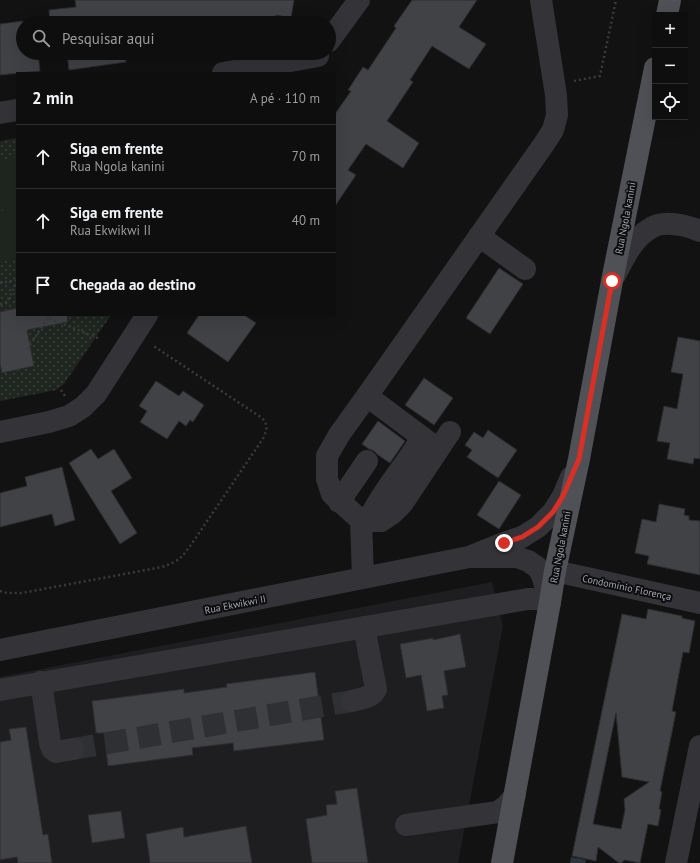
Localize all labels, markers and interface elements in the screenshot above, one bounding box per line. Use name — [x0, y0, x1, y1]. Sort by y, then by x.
map controls — [652, 12, 688, 120]
button: + — [652, 12, 688, 48]
search box — [16, 16, 336, 60]
icon: search — [30, 27, 52, 49]
text: Pesquisar aqui — [62, 29, 154, 48]
button: − — [652, 48, 688, 84]
button: locate — [652, 84, 688, 120]
text: 2 min — [32, 87, 73, 109]
text: A pé · 110 m — [250, 90, 320, 107]
text: Siga em frente — [70, 139, 163, 158]
icon: ahead — [32, 146, 54, 168]
text: 70 m — [292, 148, 320, 165]
text: Rua Ngola kanini — [70, 158, 165, 175]
street label: Rua Ngola kanini — [612, 181, 639, 255]
text: Siga em frente — [70, 203, 163, 222]
icon: ahead — [32, 210, 54, 232]
text: 40 m — [292, 212, 320, 229]
text: Rua Ekwikwi II — [70, 222, 151, 239]
route start — [603, 272, 621, 290]
icon: arrive — [32, 274, 54, 296]
text: Chegada ao destino — [70, 275, 196, 294]
street label: Rua Ngola kanini — [547, 510, 574, 584]
route end — [495, 534, 513, 552]
street label: Condomínio Florença — [581, 572, 673, 603]
street label: Rua Ekwikwi II — [203, 592, 267, 617]

